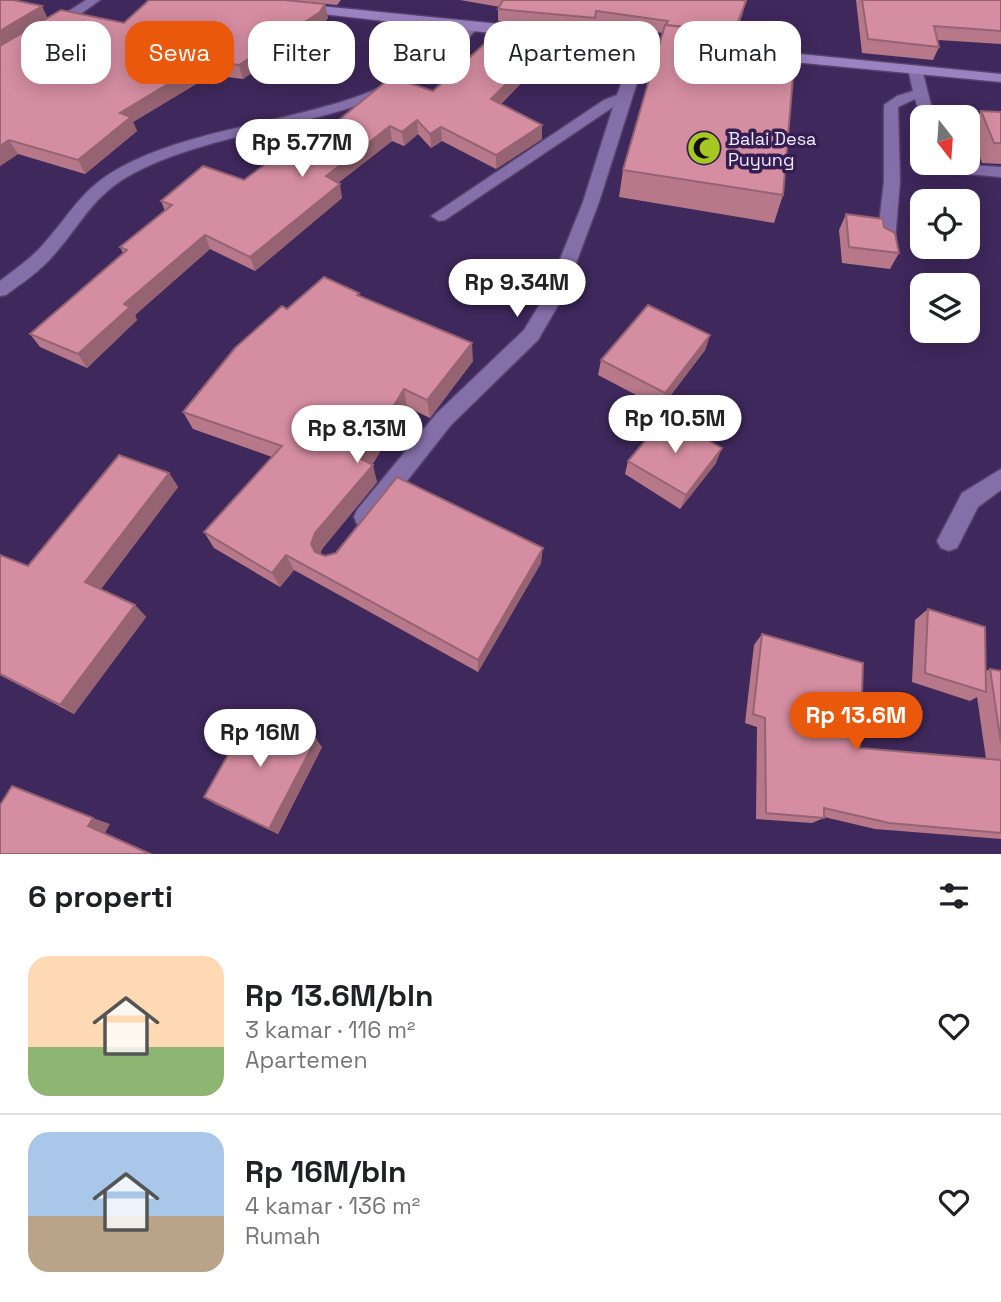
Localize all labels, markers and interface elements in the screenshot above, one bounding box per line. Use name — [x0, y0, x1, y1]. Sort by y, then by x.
chip: Beli — [21, 21, 111, 84]
chip: Sewa — [125, 21, 234, 84]
chip: Filter — [248, 21, 355, 84]
chip: Baru — [369, 21, 470, 84]
chip: Apartemen — [484, 21, 660, 84]
chip: Rumah — [674, 21, 801, 84]
north arrow — [910, 105, 980, 175]
map controls — [910, 105, 980, 343]
pin: Rp 5.77M — [230, 120, 374, 179]
text: Rp 5.77M — [252, 127, 352, 157]
place label: Balai Desa Puyung — [728, 127, 816, 171]
mosque icon: Balai Desa Puyung — [685, 129, 723, 167]
button: locate — [910, 189, 980, 259]
pin: Rp 9.34M — [445, 260, 589, 319]
text: Rp 9.34M — [465, 267, 569, 297]
button: layers — [910, 273, 980, 343]
pin: Rp 10.5M — [603, 396, 747, 455]
text: Rp 10.5M — [624, 403, 726, 433]
pin: Rp 8.13M — [285, 406, 429, 465]
text: Rp 8.13M — [307, 413, 407, 443]
pin: Rp 13.6M — [784, 692, 928, 752]
text: Rp 13.6M — [806, 700, 906, 730]
pin: Rp 16M — [203, 710, 317, 769]
text: Rp 16M — [220, 717, 300, 747]
text: 6 properti — [28, 877, 173, 916]
icon: filters — [935, 877, 973, 915]
text: Rp 13.6M/bln — [245, 976, 433, 1015]
icon: home — [84, 984, 168, 1068]
icon: heart — [935, 1007, 973, 1045]
text: 3 kamar · 116 m² — [245, 1015, 415, 1045]
text: Apartemen — [245, 1045, 367, 1075]
text: Rp 16M/bln — [245, 1152, 407, 1191]
icon: home — [84, 1160, 168, 1244]
icon: heart — [935, 1183, 973, 1221]
text: 4 kamar · 136 m² — [245, 1191, 420, 1221]
text: Rumah — [245, 1221, 321, 1251]

